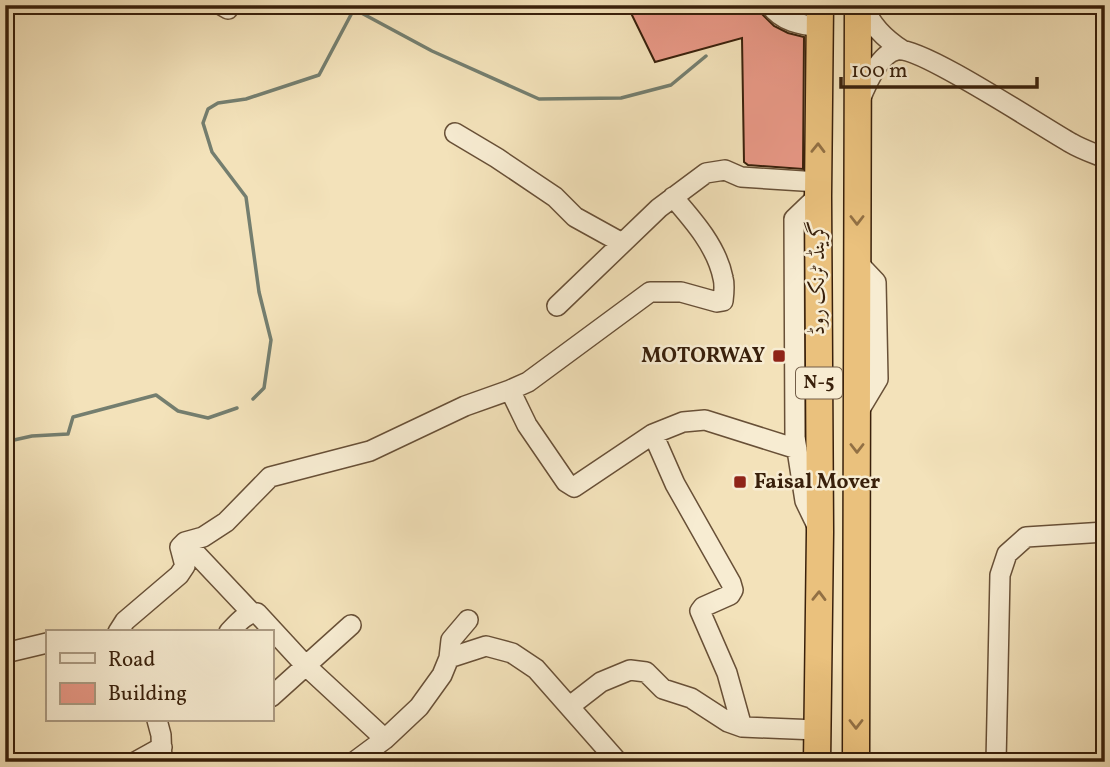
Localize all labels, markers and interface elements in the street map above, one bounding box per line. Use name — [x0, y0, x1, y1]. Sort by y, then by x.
scale bar — [841, 46, 1036, 90]
text: 100 m — [851, 57, 908, 86]
one-way arrow — [811, 142, 826, 153]
one-way arrow — [850, 215, 865, 226]
street label: گرینڈ ٹرنک روڈ — [803, 221, 833, 335]
place label: MOTORWAY — [641, 342, 765, 371]
marker: MOTORWAY — [771, 348, 787, 364]
road number: N-5 — [796, 368, 842, 398]
one-way arrow — [849, 443, 865, 454]
place label: Faisal Mover — [754, 468, 880, 497]
marker: Faisal Mover — [732, 474, 748, 490]
one-way arrow — [811, 590, 827, 600]
legend — [46, 630, 273, 722]
text: Road — [108, 646, 155, 675]
text: Building — [108, 680, 187, 709]
one-way arrow — [848, 720, 864, 730]

